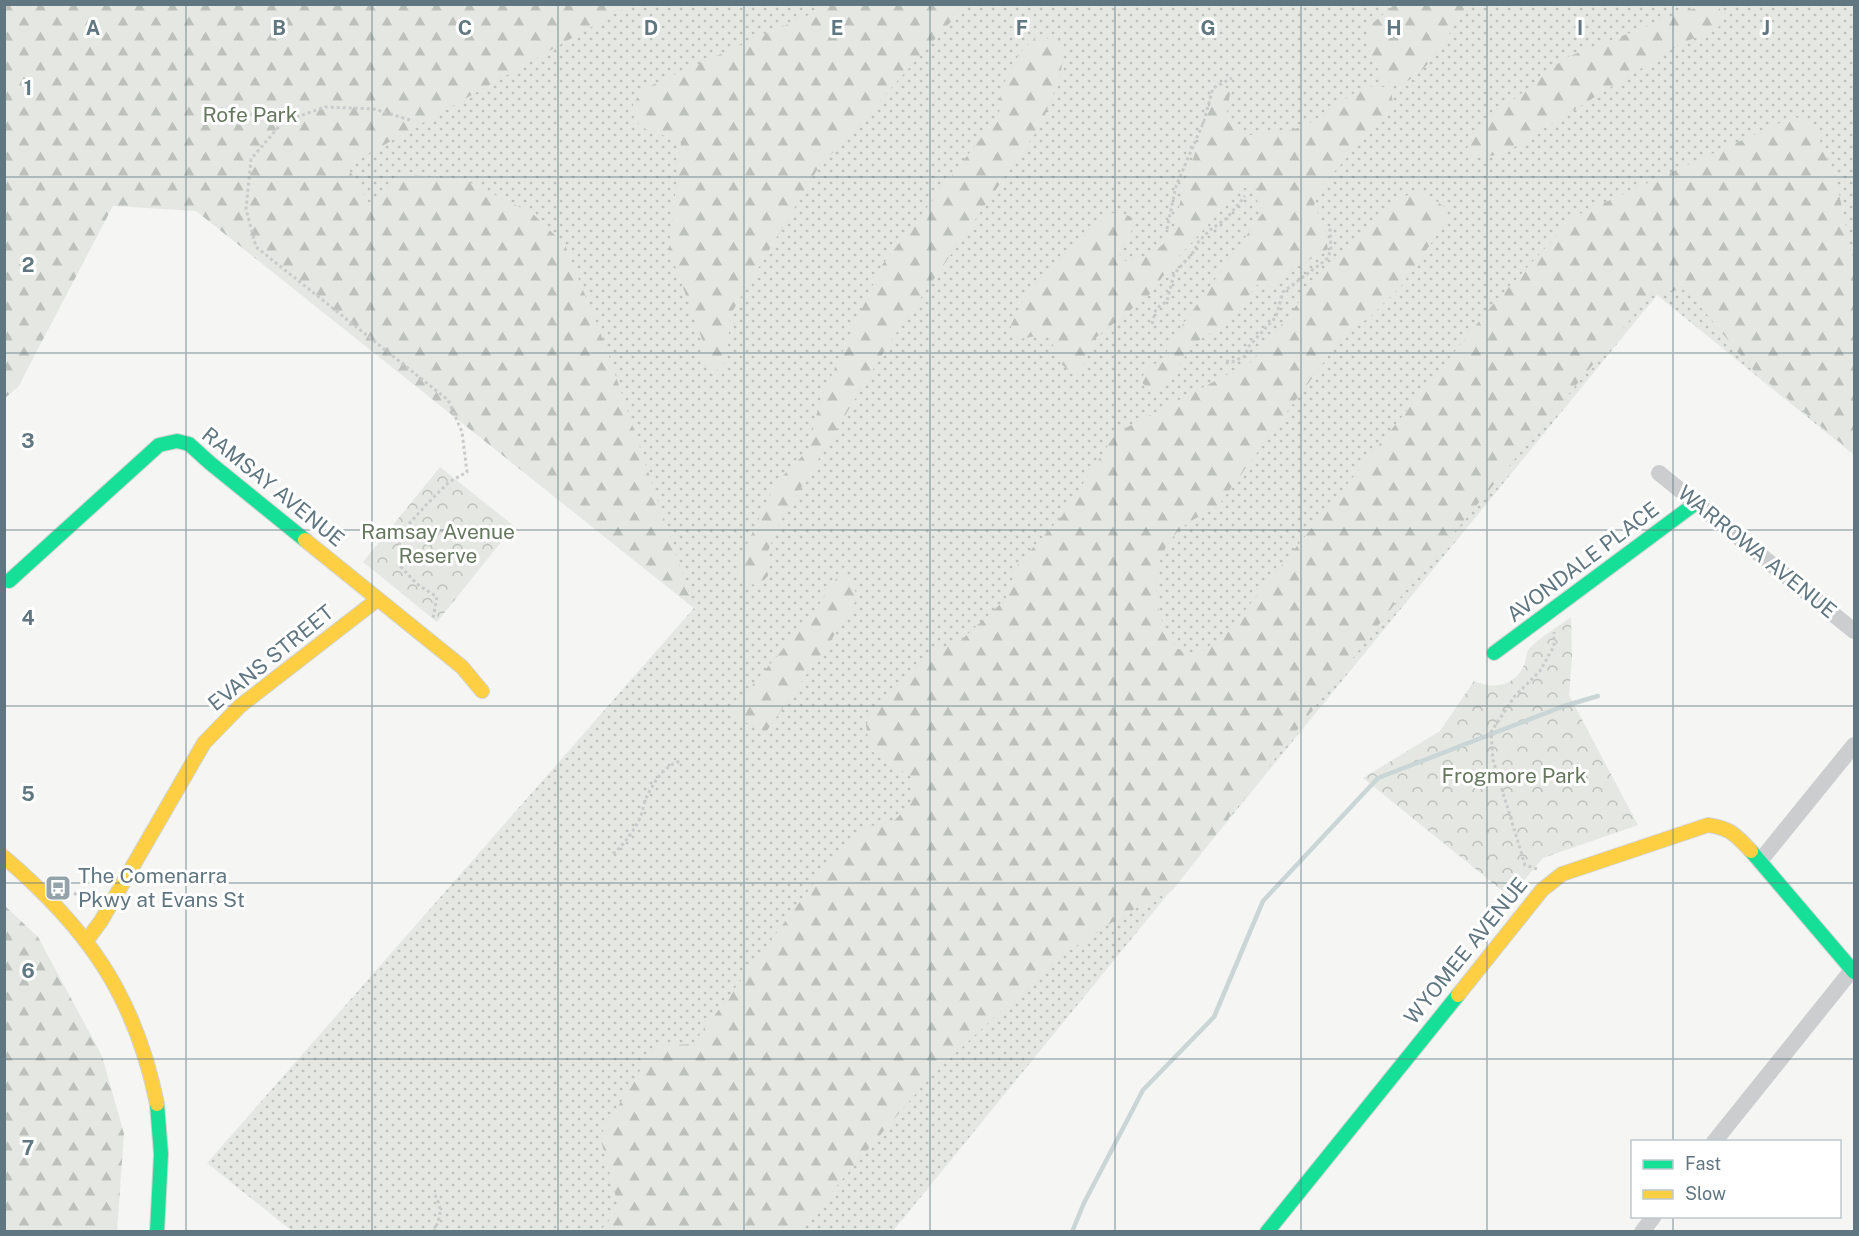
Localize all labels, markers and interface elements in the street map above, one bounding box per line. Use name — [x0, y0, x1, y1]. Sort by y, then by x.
text: A — [86, 16, 100, 40]
text: B — [272, 16, 286, 40]
text: C — [458, 16, 472, 40]
text: D — [644, 16, 658, 40]
text: E — [831, 16, 843, 40]
text: F — [1016, 16, 1028, 40]
text: G — [1200, 16, 1216, 40]
text: H — [1386, 16, 1402, 40]
text: I — [1577, 16, 1583, 40]
text: J — [1762, 16, 1770, 40]
text: 1 — [24, 76, 32, 100]
park label: Rofe Park — [202, 102, 298, 127]
text: 2 — [22, 253, 34, 277]
street label: RAMSAY AVENUE — [197, 422, 349, 552]
text: 3 — [21, 429, 35, 453]
street label: WARROWA AVENUE — [1673, 480, 1842, 623]
street label: AVONDALE PLACE — [1502, 496, 1664, 627]
park label: Ramsay Avenue Reserve — [361, 519, 515, 568]
street label: EVANS STREET — [203, 599, 338, 716]
text: 4 — [21, 606, 35, 630]
park label: Frogmore Park — [1441, 763, 1587, 788]
text: 5 — [21, 782, 35, 806]
place label: The Comenarra Pkwy at Evans St — [78, 863, 245, 912]
street label: WYOMEE AVENUE — [1399, 872, 1533, 1029]
bus stop icon: The Comenarra Pkwy at Evans St — [43, 873, 73, 903]
text: 6 — [21, 959, 35, 983]
text: 7 — [22, 1136, 34, 1160]
legend — [1631, 1140, 1841, 1218]
text: Fast — [1685, 1153, 1721, 1174]
text: Slow — [1685, 1183, 1726, 1204]

